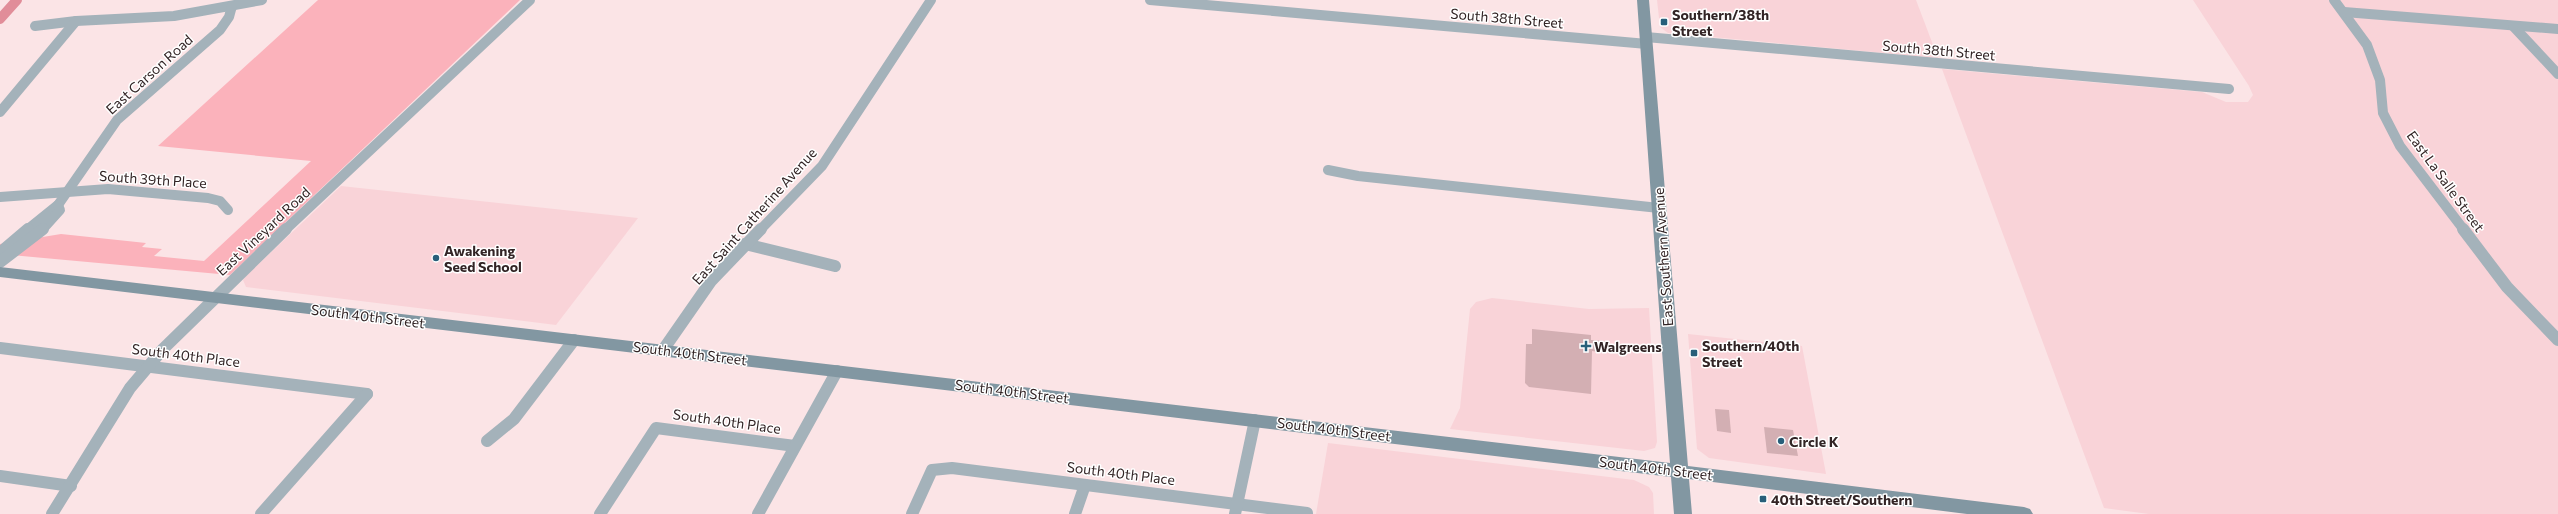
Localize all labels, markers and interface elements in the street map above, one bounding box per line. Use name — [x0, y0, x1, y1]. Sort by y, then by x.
street label: South 38th Street — [1450, 5, 1564, 31]
place label: Southern/38th Street — [1672, 6, 1769, 39]
marker: Southern/38th Street — [1659, 17, 1669, 27]
street label: East Carson Road — [102, 31, 196, 117]
street label: South 38th Street — [1882, 37, 1996, 63]
street label: East La Salle Street — [2404, 127, 2488, 235]
street label: East Saint Catherine Avenue — [688, 144, 820, 288]
street label: South 39th Place — [99, 167, 207, 191]
street label: East Vineyard Road — [213, 183, 313, 279]
street label: East Southern Avenue — [1650, 187, 1676, 327]
place label: Awakening Seed School — [444, 242, 522, 275]
marker: Awakening Seed School — [431, 253, 441, 263]
street label: South 40th Street — [310, 301, 426, 331]
place label: Southern/40th Street — [1702, 337, 1799, 370]
street label: South 40th Street — [632, 338, 748, 368]
place label: Walgreens — [1594, 338, 1662, 355]
street label: South 40th Place — [131, 340, 241, 370]
marker: Walgreens — [1581, 341, 1591, 351]
marker: Southern/40th Street — [1689, 348, 1699, 358]
street label: South 40th Street — [954, 376, 1070, 406]
street label: South 40th Place — [672, 405, 782, 437]
street label: South 40th Street — [1276, 414, 1392, 444]
place label: Circle K — [1789, 433, 1839, 450]
marker: Circle K — [1776, 436, 1786, 446]
street label: South 40th Street — [1598, 453, 1714, 483]
street label: South 40th Place — [1066, 458, 1176, 488]
place label: 40th Street/Southern — [1771, 491, 1912, 508]
marker: 40th Street/Southern — [1758, 494, 1768, 504]

